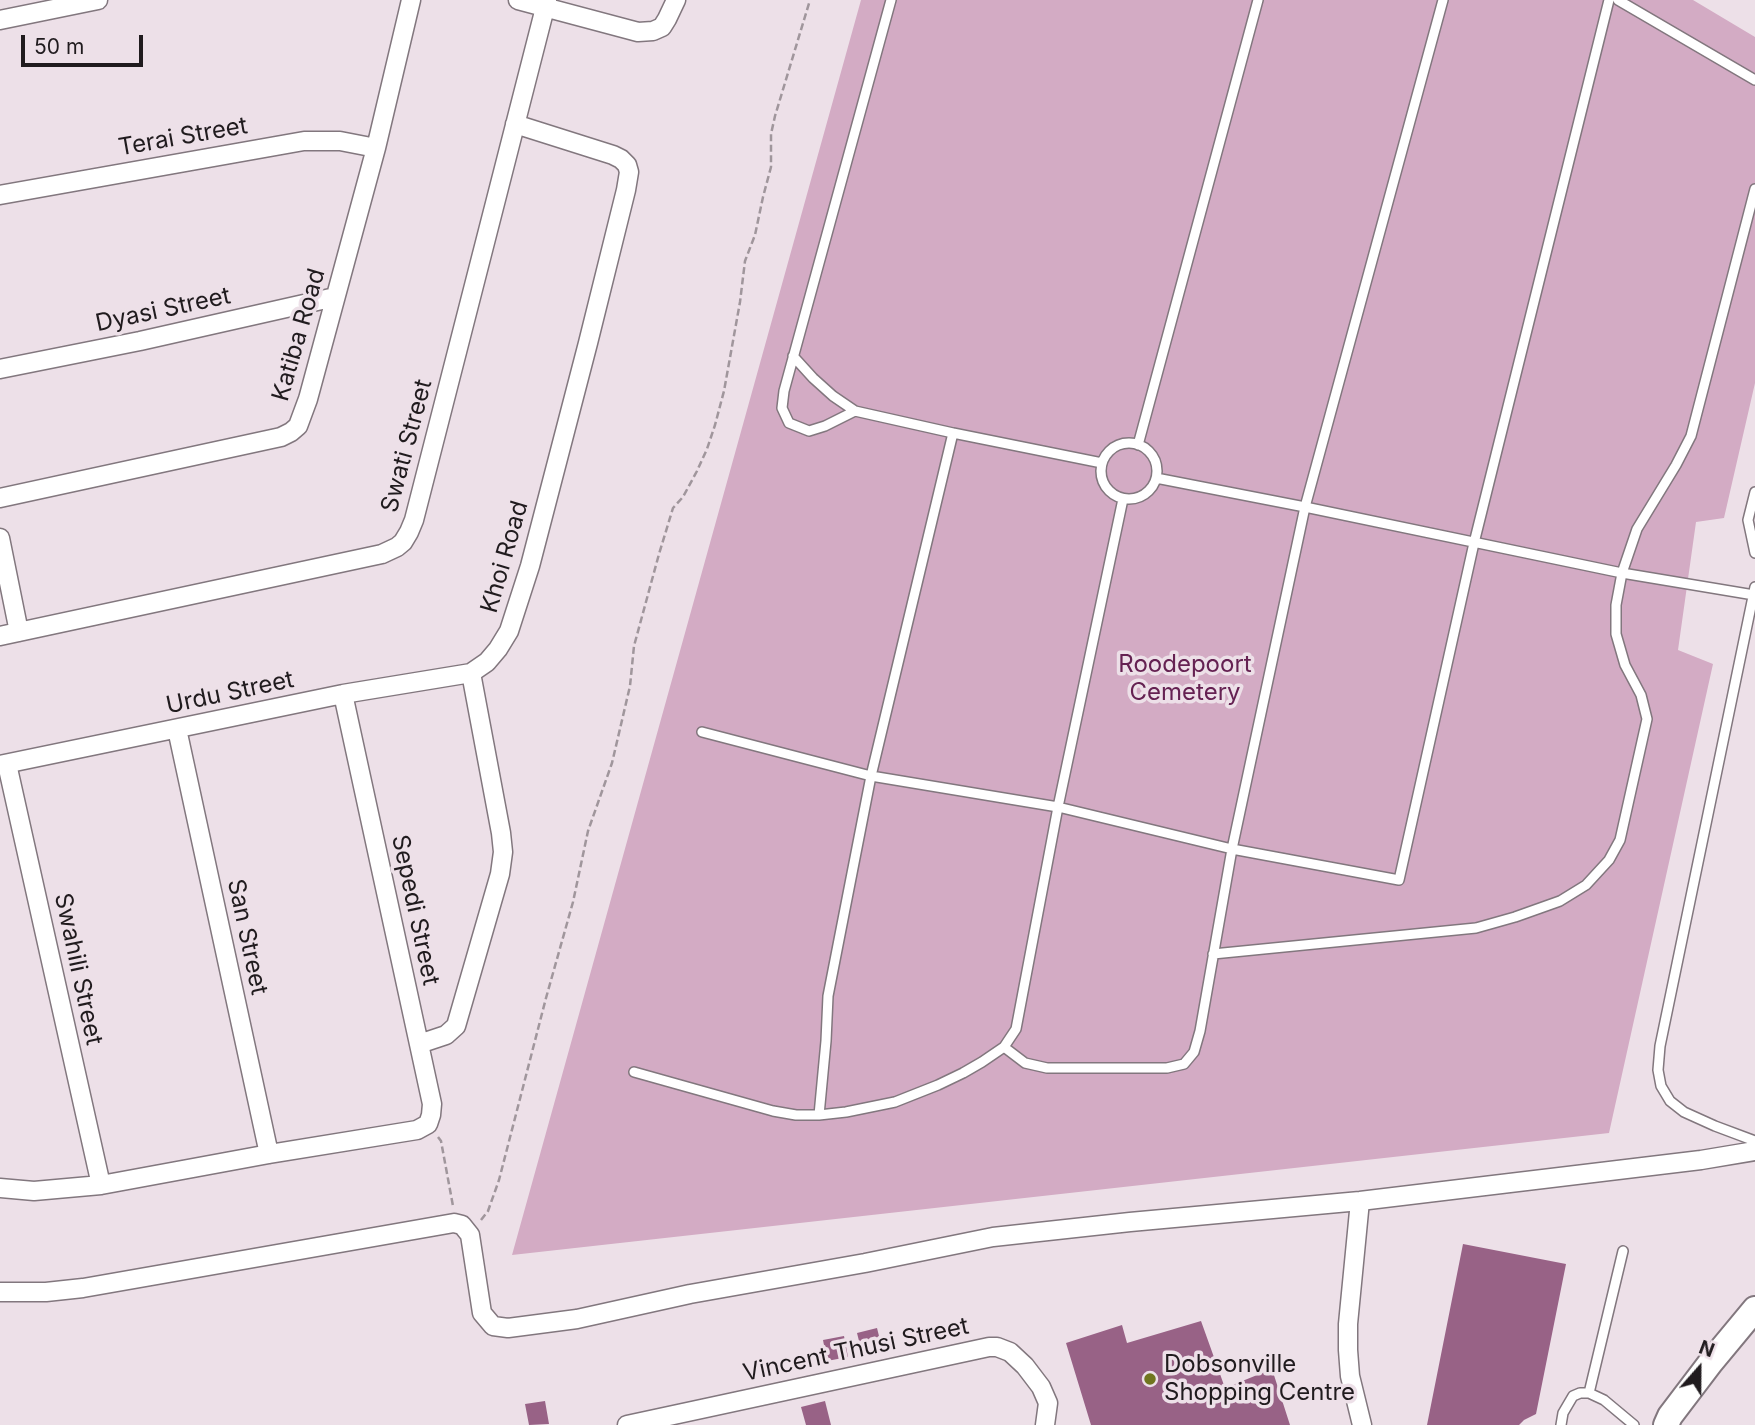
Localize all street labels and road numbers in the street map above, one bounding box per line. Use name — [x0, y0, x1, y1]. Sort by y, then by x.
street label: Terai Street — [116, 111, 250, 163]
street label: Katiba Road — [266, 266, 332, 404]
street label: Dyasi Street — [93, 282, 233, 338]
street label: Swati Street — [375, 376, 439, 516]
street label: Khoi Road — [475, 498, 535, 616]
street label: Urdu Street — [163, 665, 297, 721]
street label: Sepedi Street — [385, 832, 445, 988]
street label: San Street — [221, 877, 273, 997]
street label: Swahili Street — [48, 890, 108, 1048]
street label: Vincent Thusi Street — [741, 1312, 971, 1388]

